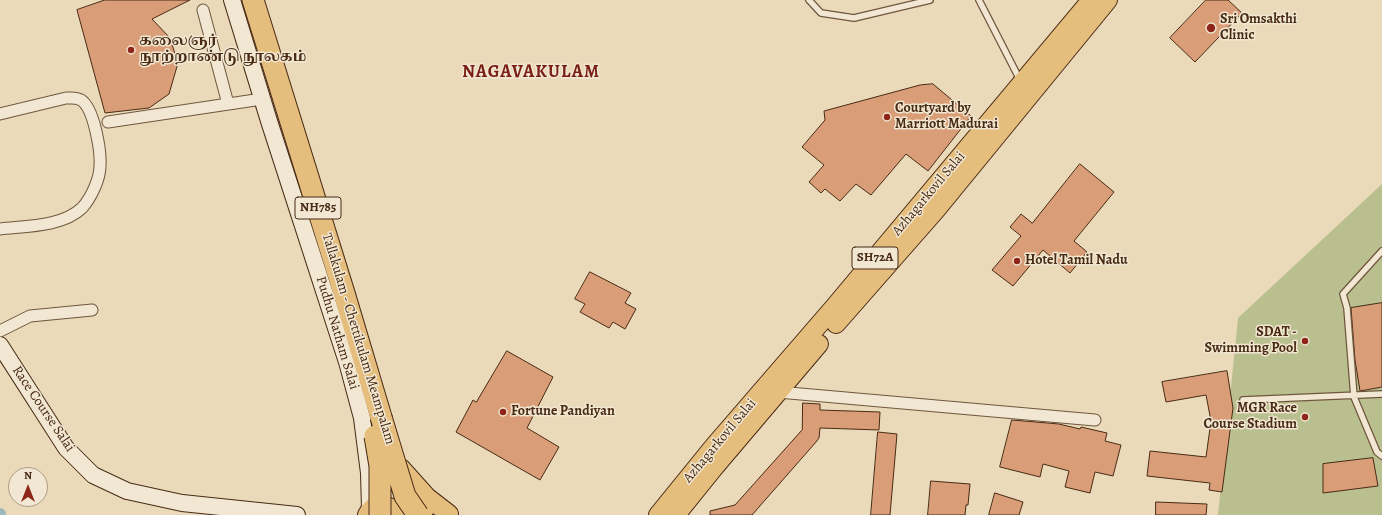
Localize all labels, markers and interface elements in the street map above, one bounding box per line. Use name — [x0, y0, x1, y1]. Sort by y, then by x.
place label: Sri Omsakthi Clinic — [1220, 12, 1297, 44]
marker: Sri Omsakthi Clinic — [1205, 22, 1217, 34]
place label: கலைஞர் நூற்றாண்டு நூலகம் — [139, 34, 306, 66]
marker: கலைஞர் நூற்றாண்டு நூலகம் — [126, 45, 136, 55]
district label: NAGAVAKULAM — [462, 62, 600, 84]
place label: Courtyard by Marriott Madurai — [895, 101, 998, 134]
marker: Courtyard by Marriott Madurai — [882, 112, 892, 122]
street label: Azhagarkovil Salai — [889, 149, 969, 239]
road number: NH785 — [295, 197, 341, 219]
street label: Tallakulam - Chettikulam Meampalam — [318, 231, 398, 447]
road number: SH72A — [852, 247, 898, 269]
place label: Hotel Tamil Nadu — [1025, 253, 1128, 269]
marker: Hotel Tamil Nadu — [1012, 256, 1022, 266]
street label: Pudhu Natham Salai — [312, 274, 362, 392]
place label: SDAT - Swimming Pool — [1205, 325, 1297, 358]
marker: SDAT - Swimming Pool — [1300, 336, 1310, 346]
street label: Race Course Salai — [8, 363, 78, 455]
street label: Azhagarkovil Salai — [680, 396, 760, 486]
place label: MGR Race Course Stadium — [1203, 401, 1297, 434]
place label: Fortune Pandiyan — [511, 404, 615, 420]
marker: Fortune Pandiyan — [498, 407, 508, 417]
marker: MGR Race Course Stadium — [1300, 412, 1310, 422]
north arrow — [8, 467, 48, 507]
text: N — [24, 468, 32, 483]

